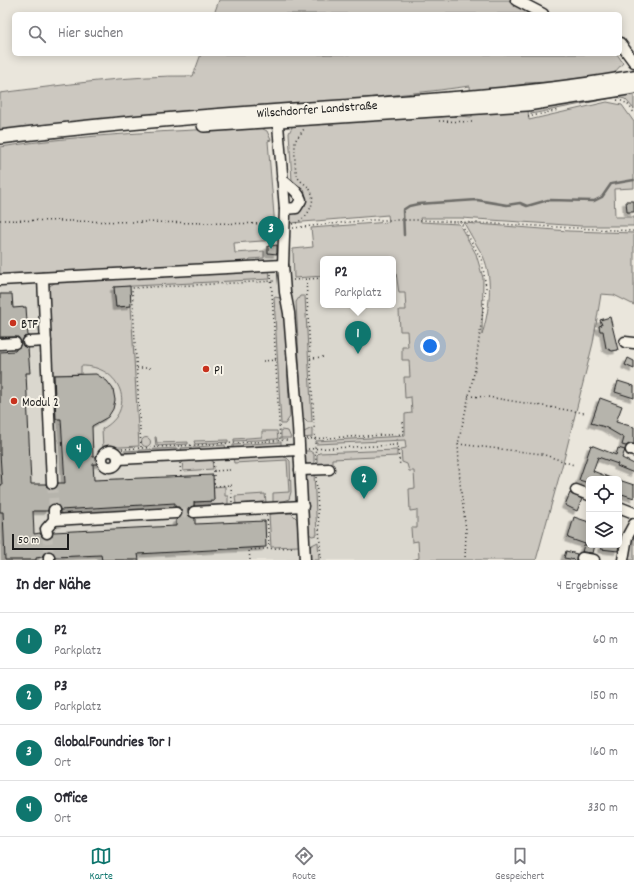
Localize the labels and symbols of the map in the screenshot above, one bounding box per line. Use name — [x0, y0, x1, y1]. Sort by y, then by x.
street label: Wilschdorfer Landstraße — [256, 97, 378, 124]
pin: 3 — [258, 216, 284, 249]
place label: BTF — [21, 316, 38, 335]
marker: BTF — [8, 318, 18, 328]
pin: 1 — [345, 321, 371, 354]
your location — [420, 336, 440, 356]
place label: P1 — [214, 362, 223, 381]
marker: P1 — [201, 364, 211, 374]
place label: Modul 2 — [22, 394, 59, 413]
marker: Modul 2 — [9, 396, 19, 406]
pin: 4 — [66, 436, 92, 469]
pin: 2 — [351, 466, 377, 499]
scale bar — [12, 532, 69, 551]

